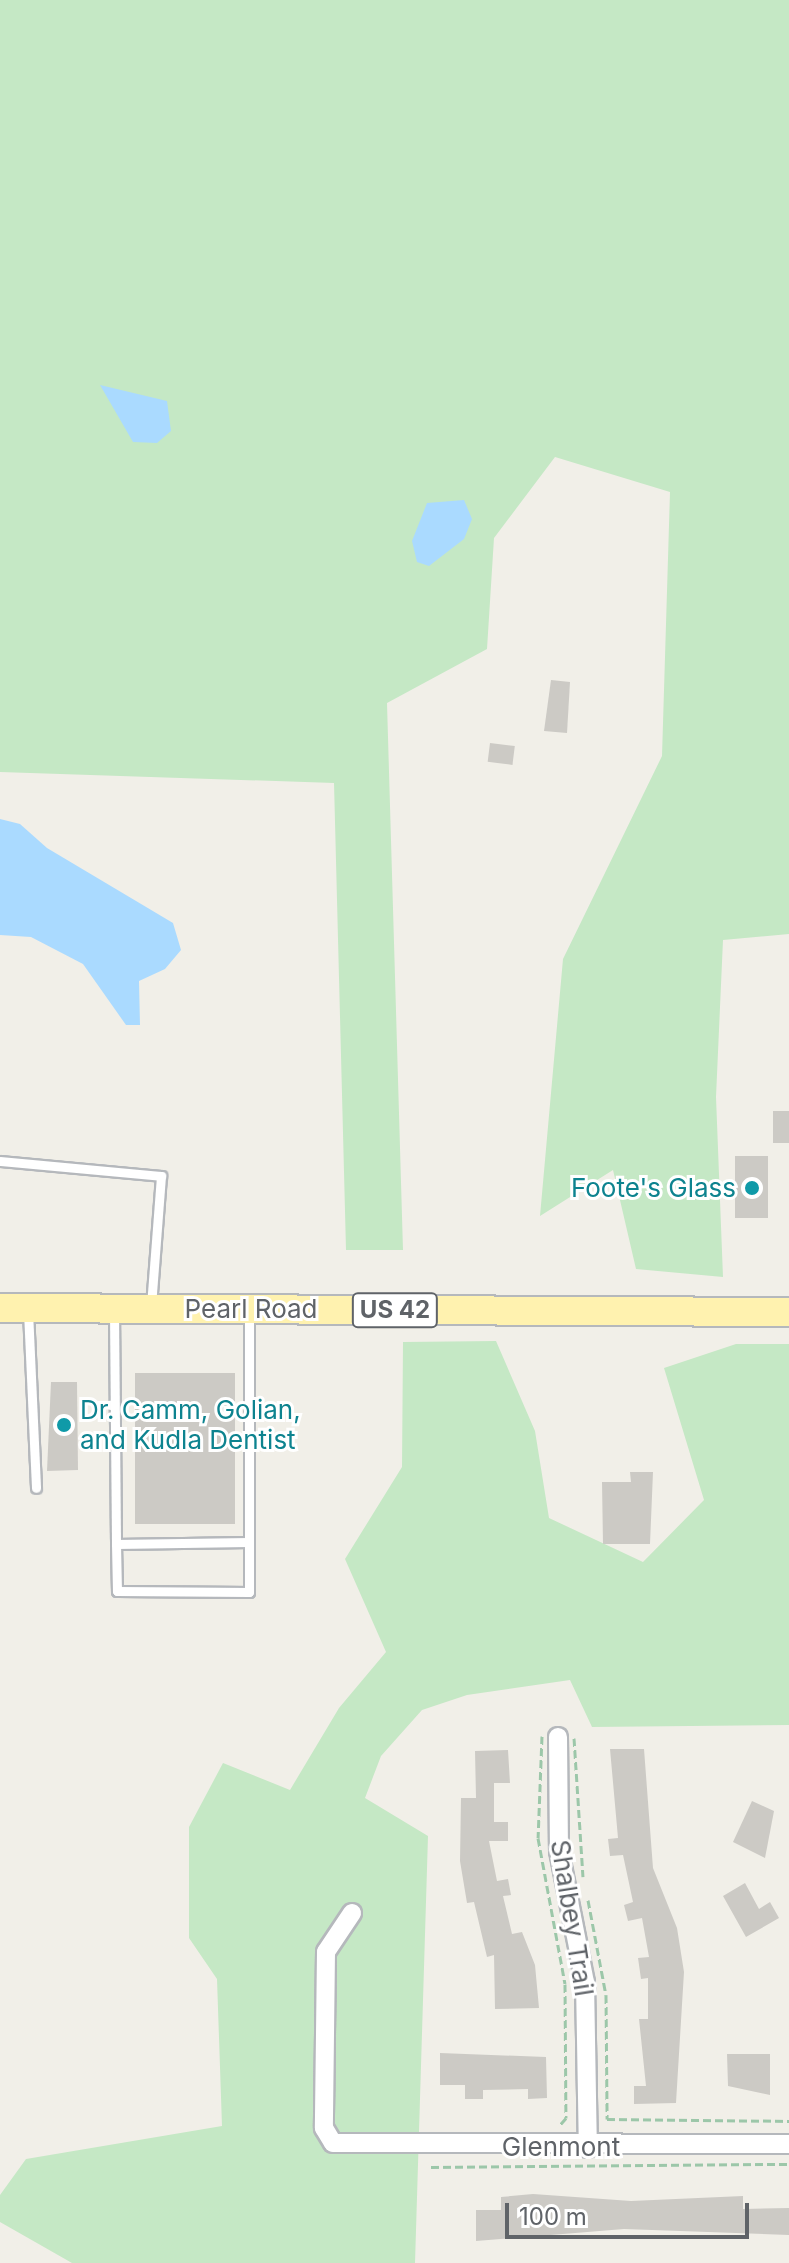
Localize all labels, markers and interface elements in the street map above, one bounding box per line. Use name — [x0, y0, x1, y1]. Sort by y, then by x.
place label: Foote's Glass — [571, 1172, 736, 1204]
marker: Foote's Glass — [743, 1179, 761, 1197]
road number: US 42 — [351, 1290, 439, 1330]
street label: Pearl Road — [185, 1293, 317, 1325]
place label: Dr. Camm, Golian, and Kudla Dentist — [80, 1394, 301, 1456]
marker: Dr. Camm, Golian, and Kudla Dentist — [55, 1416, 73, 1434]
street label: Shalbey Trail — [544, 1838, 600, 1998]
street label: Glenmont — [502, 2131, 620, 2163]
scale bar — [509, 2187, 753, 2237]
text: 100 m — [519, 2202, 587, 2231]

